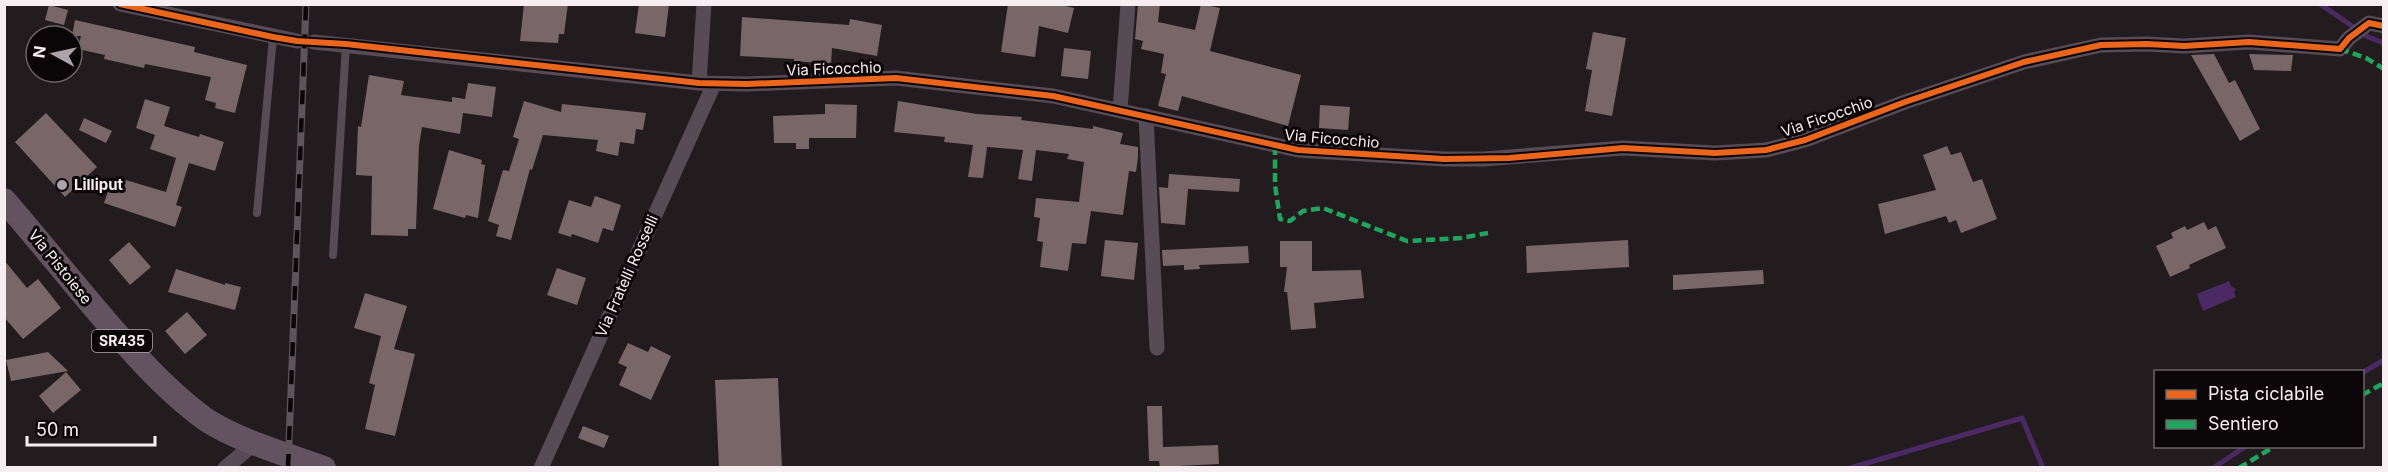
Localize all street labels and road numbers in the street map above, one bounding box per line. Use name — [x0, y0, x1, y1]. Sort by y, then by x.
street label: Via Ficocchio — [786, 57, 882, 80]
street label: Via Ficocchio — [1779, 92, 1875, 141]
street label: Via Ficocchio — [1284, 125, 1380, 152]
street label: Via Fratelli Rosselli — [591, 212, 662, 340]
street label: Via Pistoiese — [25, 226, 96, 308]
road number: SR435 — [92, 330, 152, 352]

